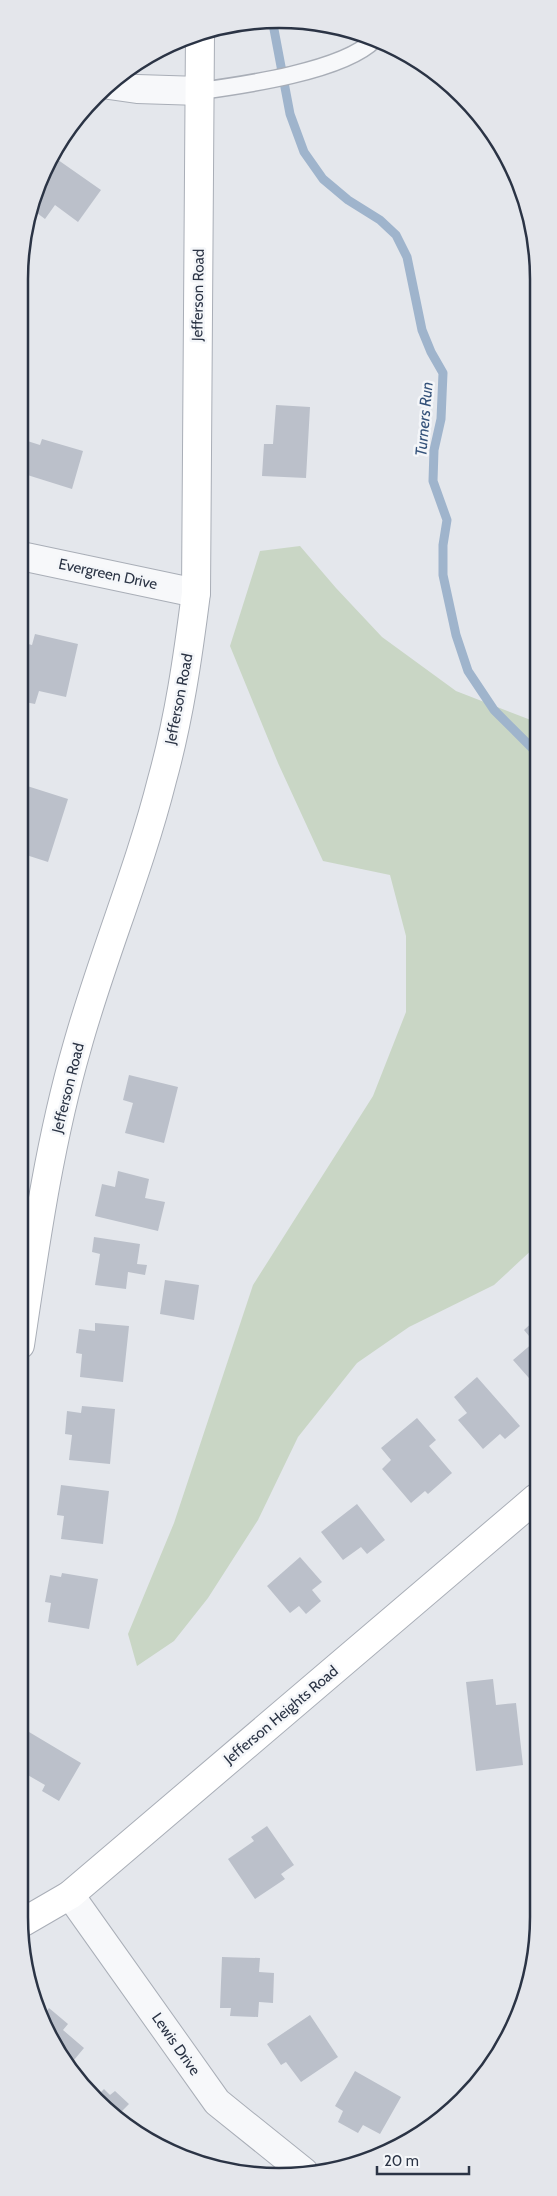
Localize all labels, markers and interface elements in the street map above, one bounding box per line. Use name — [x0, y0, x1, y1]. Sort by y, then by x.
street label: Jefferson Road — [188, 249, 208, 342]
water label: Turners Run — [411, 381, 437, 457]
street label: Evergreen Drive — [57, 555, 159, 593]
street label: Jefferson Road — [161, 652, 197, 747]
street label: Jefferson Road — [48, 1041, 88, 1136]
street label: Jefferson Heights Road — [219, 1662, 342, 1769]
street label: Lewis Drive — [148, 2009, 204, 2079]
scale bar — [377, 2144, 470, 2176]
text: 20 m — [384, 2152, 419, 2170]

